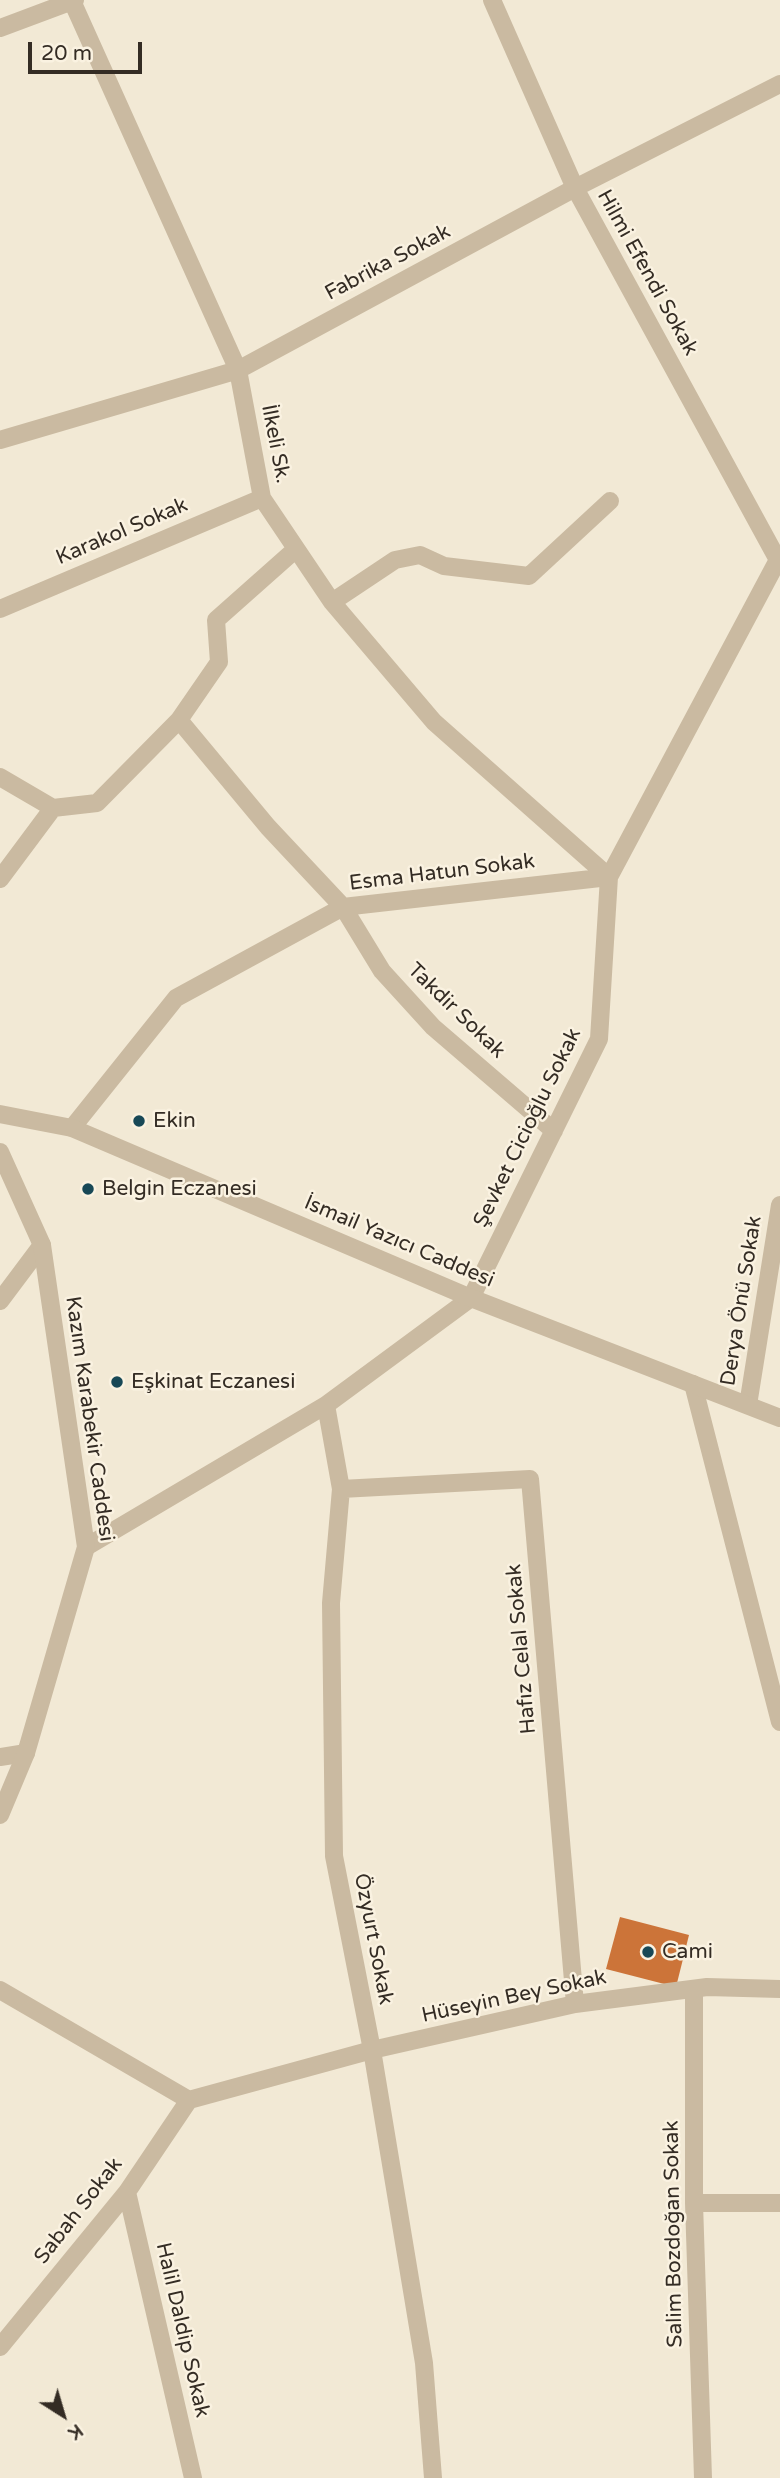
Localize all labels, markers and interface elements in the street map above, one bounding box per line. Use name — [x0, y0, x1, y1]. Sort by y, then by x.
scale bar — [32, 28, 145, 72]
text: 20 m — [41, 41, 92, 66]
street label: Hilmi Efendi Sokak — [591, 186, 703, 360]
street label: Fabrika Sokak — [321, 219, 455, 307]
street label: İlkeli Sk. — [255, 402, 295, 486]
street label: Karakol Sokak — [52, 493, 192, 571]
street label: Esma Hatun Sokak — [348, 849, 536, 897]
street label: Takdir Sokak — [402, 958, 510, 1064]
street label: Şevket Cicioğlu Sokak — [469, 1024, 587, 1232]
place label: Ekin — [153, 1108, 196, 1134]
marker: Ekin — [131, 1113, 147, 1129]
place label: Belgin Eczanesi — [102, 1176, 257, 1202]
marker: Belgin Eczanesi — [80, 1181, 96, 1197]
street label: İsmail Yazıcı Caddesi — [300, 1191, 498, 1293]
street label: Derya Önü Sokak — [716, 1214, 768, 1388]
street label: Kazım Karabekir Caddesi — [59, 1295, 119, 1543]
place label: Eşkinat Eczanesi — [131, 1369, 295, 1395]
marker: Eşkinat Eczanesi — [109, 1374, 125, 1390]
street label: Hafız Celal Sokak — [502, 1563, 542, 1735]
street label: Özyurt Sokak — [348, 1871, 398, 2007]
place label: Cami — [662, 1939, 713, 1965]
marker: Cami — [640, 1944, 656, 1960]
street label: Hüseyin Bey Sokak — [419, 1965, 609, 2029]
street label: Salim Bozdoğan Sokak — [659, 2120, 689, 2348]
street label: Sabah Sokak — [30, 2153, 128, 2269]
street label: Halil Daldip Sokak — [150, 2240, 214, 2420]
north arrow — [28, 2380, 98, 2450]
text: K — [64, 2419, 87, 2444]

